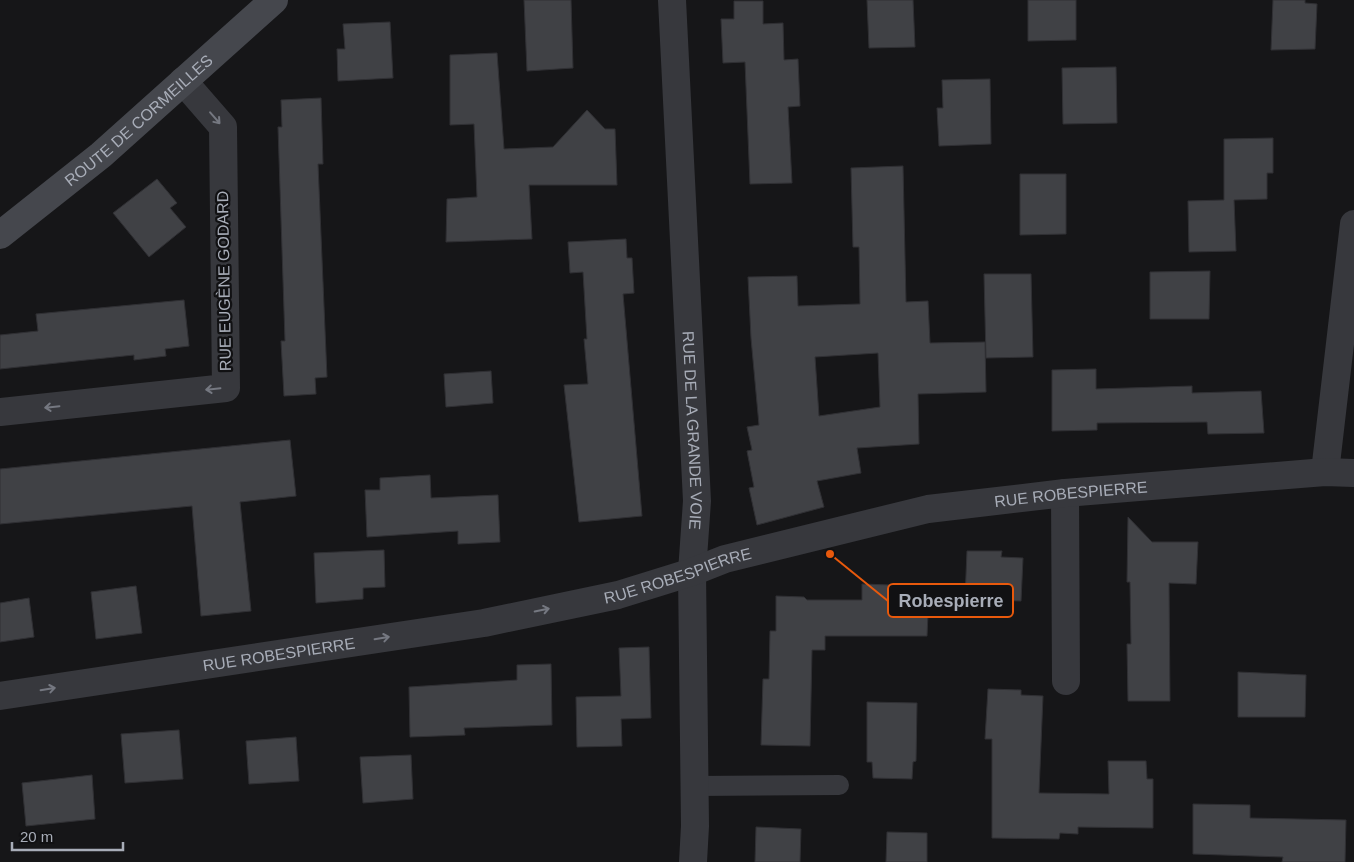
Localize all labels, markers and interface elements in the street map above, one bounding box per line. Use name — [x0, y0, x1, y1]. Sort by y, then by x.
street label: ROUTE DE CORMEILLES — [61, 51, 216, 189]
one-way arrow — [209, 112, 221, 125]
street label: RUE EUGÈNE GODARD — [213, 191, 234, 371]
street label: RUE DE LA GRANDE VOIE — [680, 331, 706, 531]
one-way arrow — [206, 384, 222, 394]
one-way arrow — [44, 402, 60, 412]
street label: RUE ROBESPIERRE — [993, 478, 1148, 510]
street label: RUE ROBESPIERRE — [602, 544, 753, 606]
callout: Robespierre — [888, 584, 1013, 617]
text: Robespierre — [898, 591, 1004, 611]
one-way arrow — [534, 605, 550, 615]
one-way arrow — [374, 633, 390, 643]
street label: RUE ROBESPIERRE — [202, 634, 356, 674]
one-way arrow — [40, 683, 56, 693]
scale bar — [12, 820, 124, 852]
text: 20 m — [20, 828, 53, 845]

